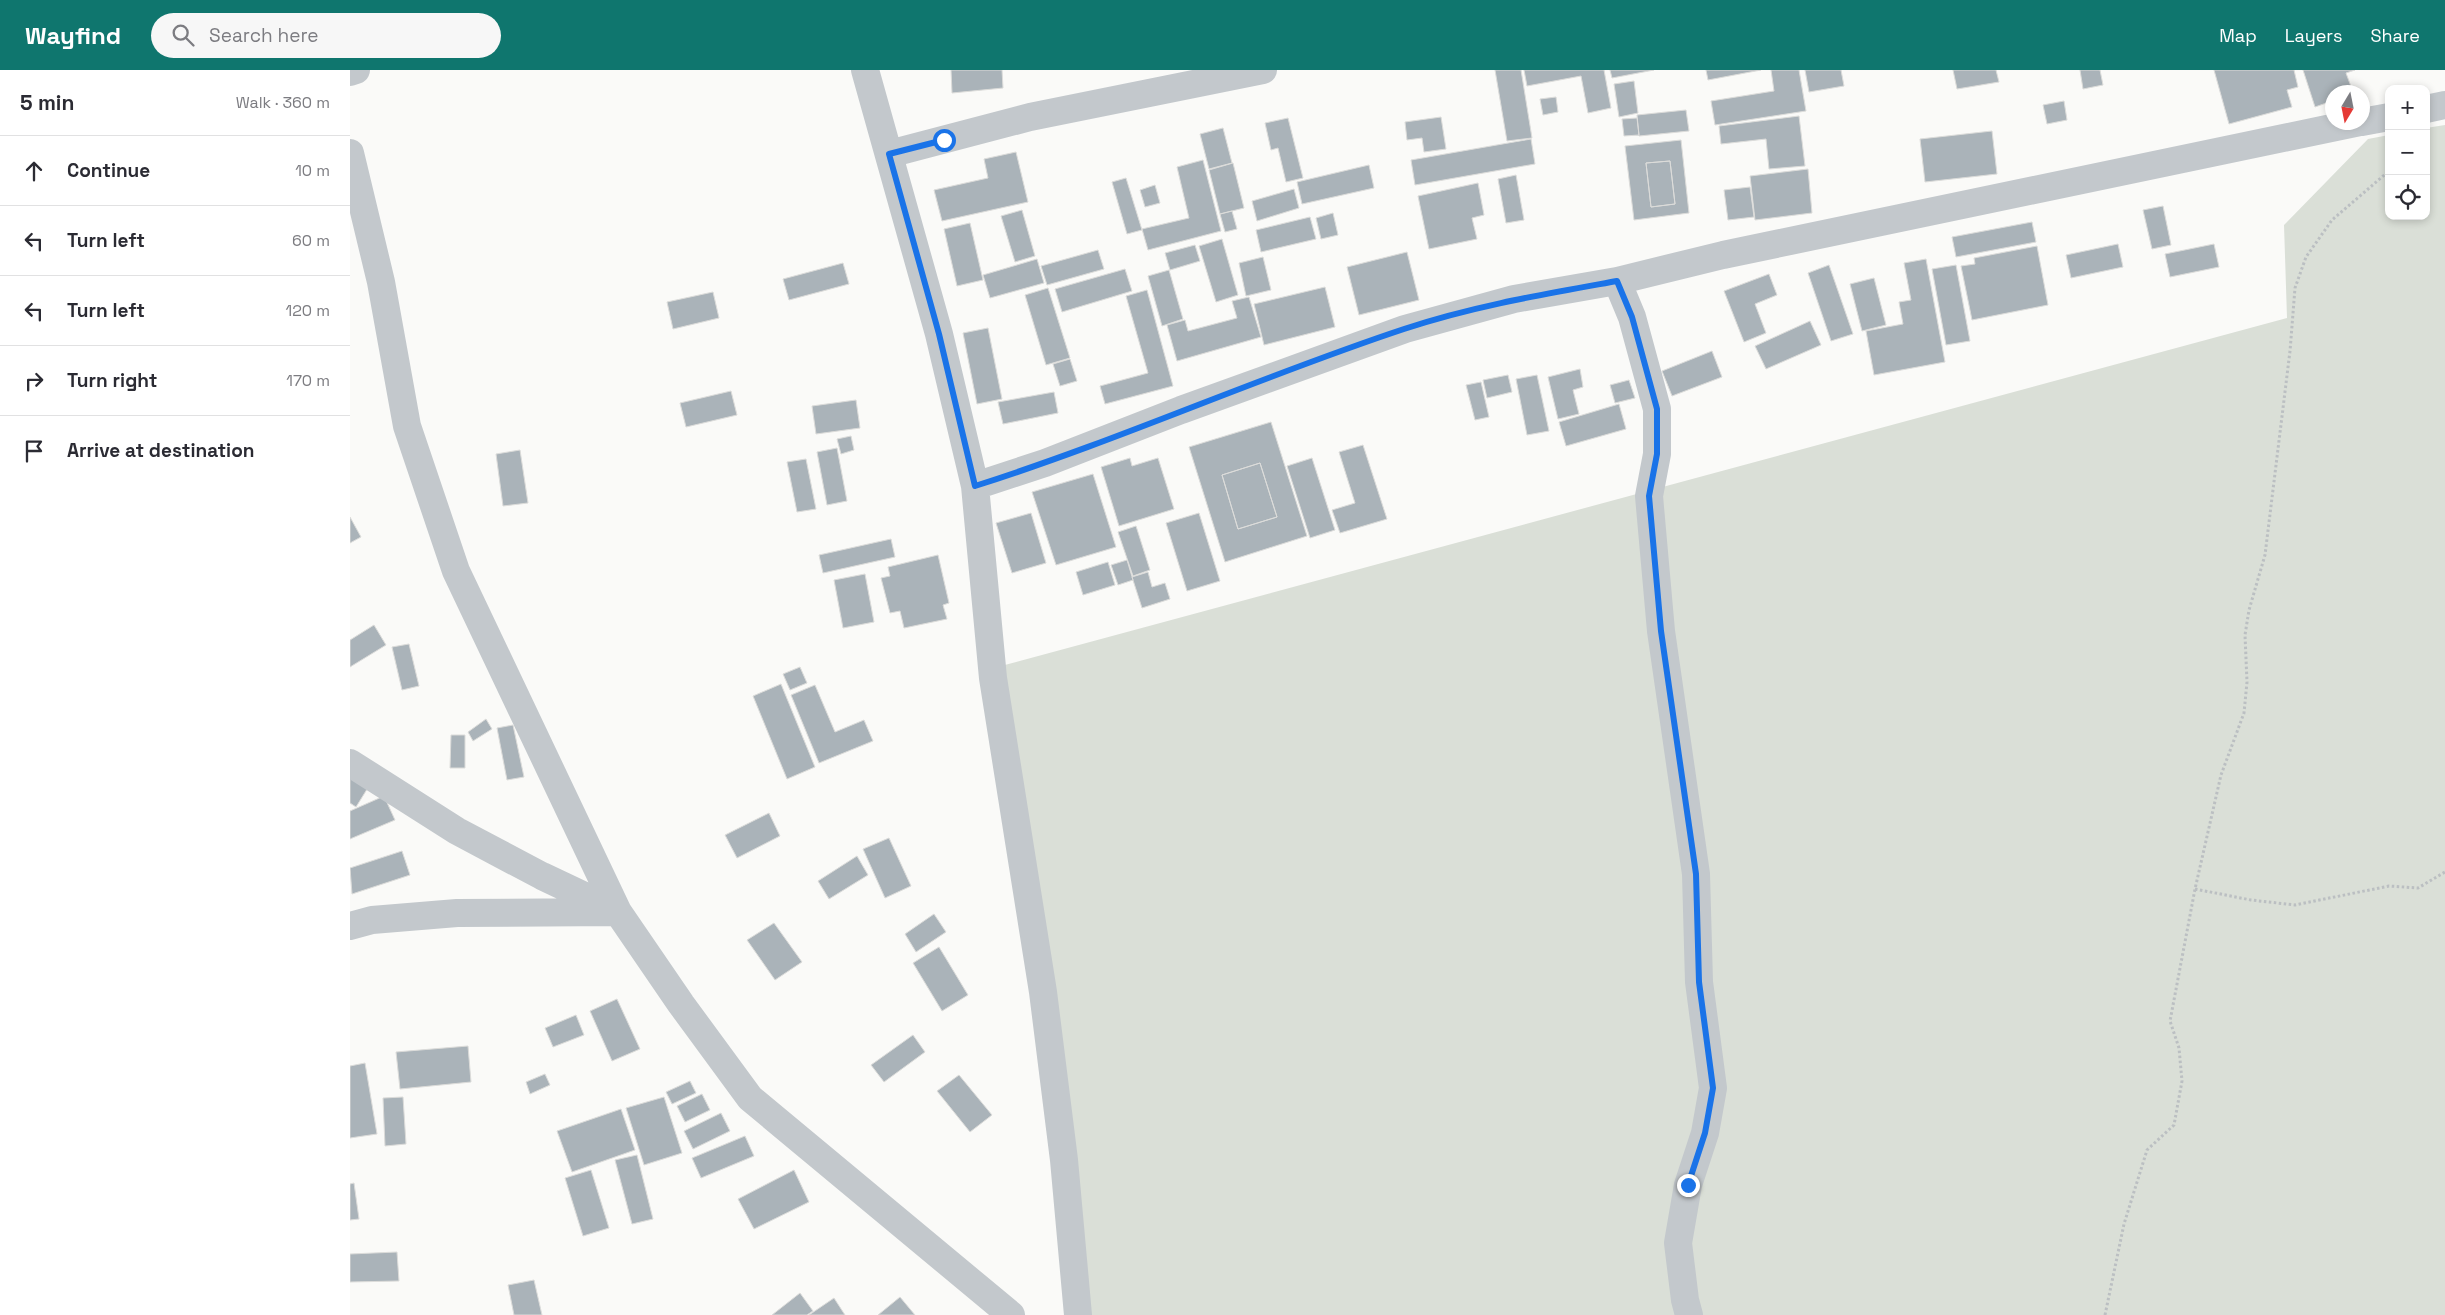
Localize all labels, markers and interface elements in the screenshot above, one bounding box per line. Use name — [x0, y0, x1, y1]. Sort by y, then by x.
search box — [151, 13, 501, 58]
text: Wayfind — [25, 20, 121, 51]
icon: search — [169, 21, 197, 49]
text: Search here — [209, 23, 319, 48]
text: Map — [2219, 24, 2257, 47]
text: Layers — [2285, 24, 2342, 47]
text: Share — [2370, 24, 2420, 47]
north arrow — [2325, 85, 2370, 130]
map controls — [2385, 85, 2430, 220]
button: + — [2385, 85, 2430, 130]
text: 5 min — [20, 89, 74, 116]
text: Walk · 360 m — [236, 92, 330, 113]
route start — [933, 129, 956, 152]
button: − — [2385, 130, 2430, 175]
icon: ahead — [20, 157, 48, 185]
text: Continue — [67, 158, 150, 183]
text: 10 m — [295, 160, 330, 181]
button: locate — [2385, 175, 2430, 220]
icon: left — [20, 227, 48, 255]
text: Turn left — [67, 228, 145, 253]
text: 60 m — [292, 230, 330, 251]
icon: left — [20, 297, 48, 325]
text: Turn left — [67, 298, 145, 323]
text: 120 m — [286, 300, 330, 321]
icon: right — [20, 367, 48, 395]
text: Turn right — [67, 368, 157, 393]
text: 170 m — [286, 370, 330, 391]
icon: arrive — [20, 437, 48, 465]
text: Arrive at destination — [67, 438, 255, 463]
route end — [1677, 1174, 1700, 1197]

